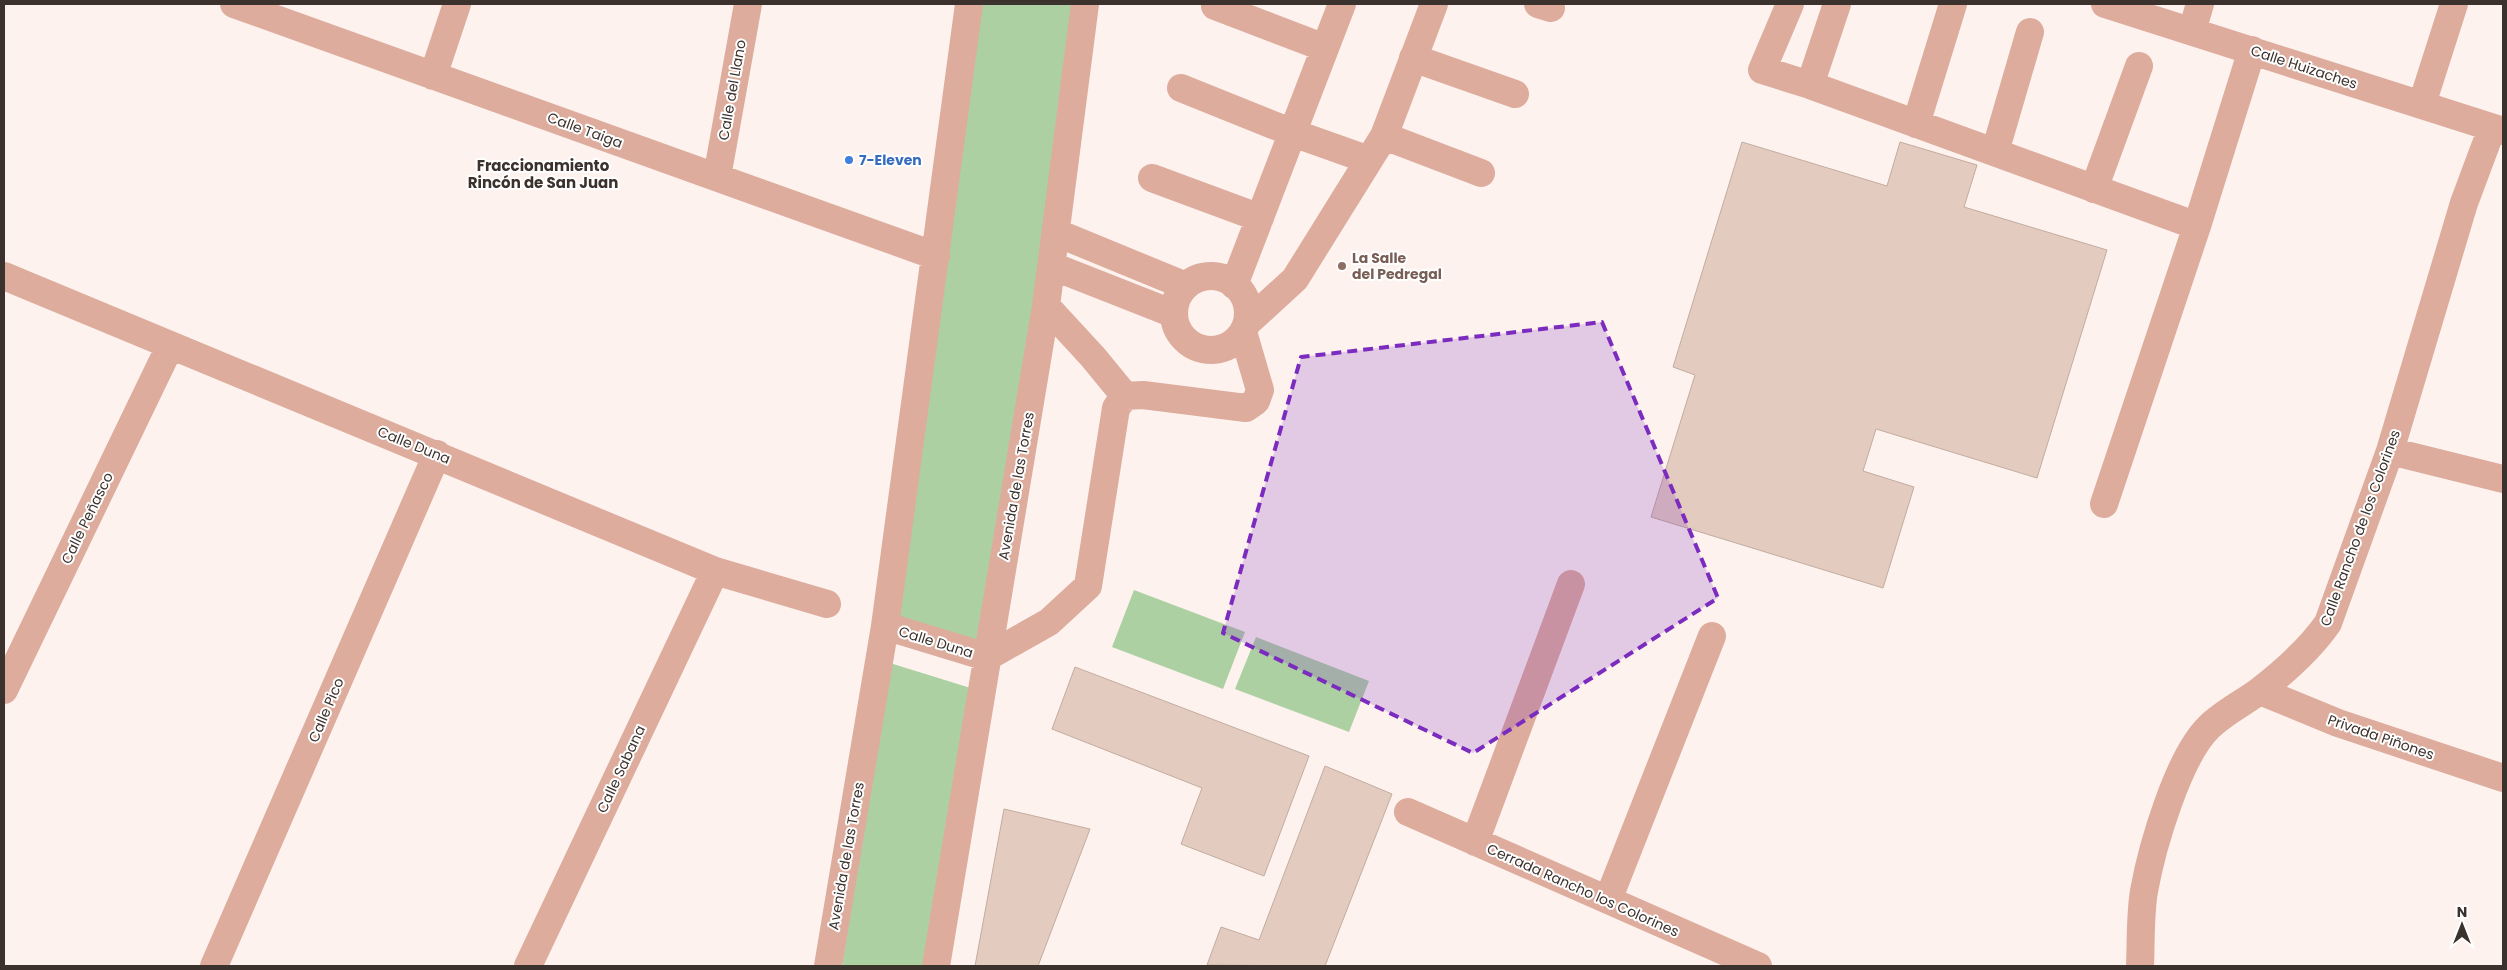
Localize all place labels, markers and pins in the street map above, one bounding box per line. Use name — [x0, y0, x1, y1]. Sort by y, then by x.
place label: 7-Eleven — [859, 150, 922, 170]
marker: 7-Eleven — [843, 154, 855, 166]
place label: La Salle del Pedregal — [1352, 248, 1442, 284]
marker: La Salle del Pedregal — [1336, 260, 1348, 272]

